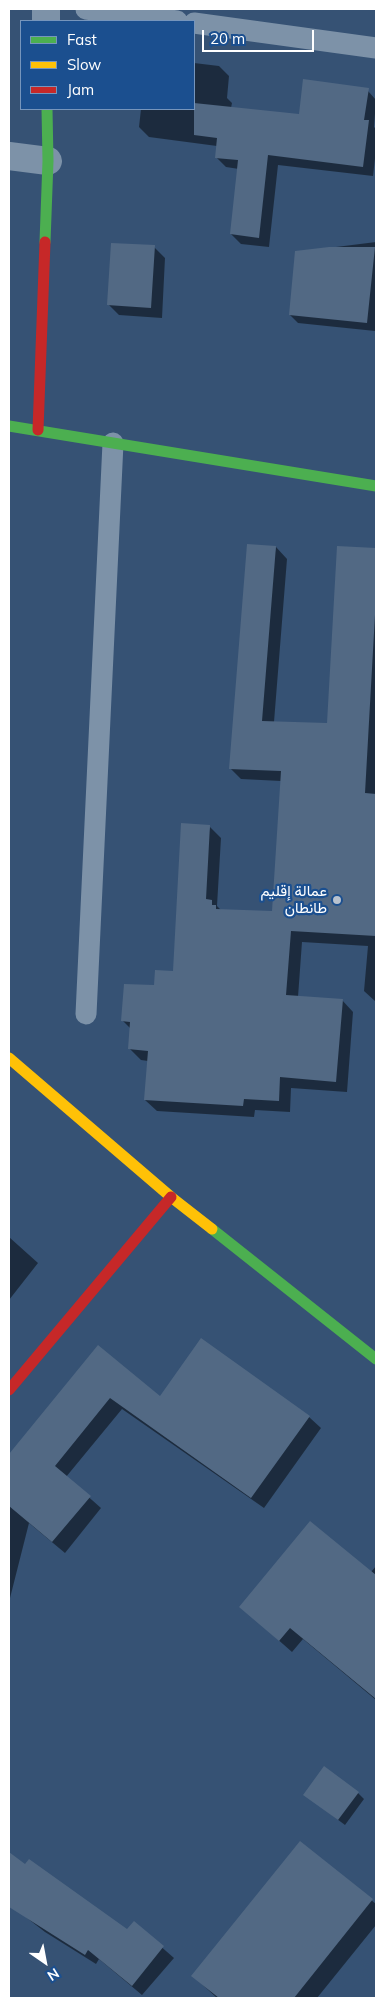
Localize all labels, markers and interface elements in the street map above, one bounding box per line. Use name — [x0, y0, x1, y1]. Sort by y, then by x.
legend — [20, 20, 195, 110]
scale bar — [205, 20, 318, 52]
text: 20 m — [210, 29, 245, 48]
text: Fast — [67, 30, 97, 49]
text: Slow — [67, 55, 101, 74]
text: Jam — [67, 80, 94, 99]
place label: عمالة إقليم طانطان — [261, 882, 327, 917]
marker: عمالة إقليم طانطان — [331, 894, 343, 906]
north arrow — [20, 1937, 70, 1987]
text: N — [44, 1964, 63, 1985]

